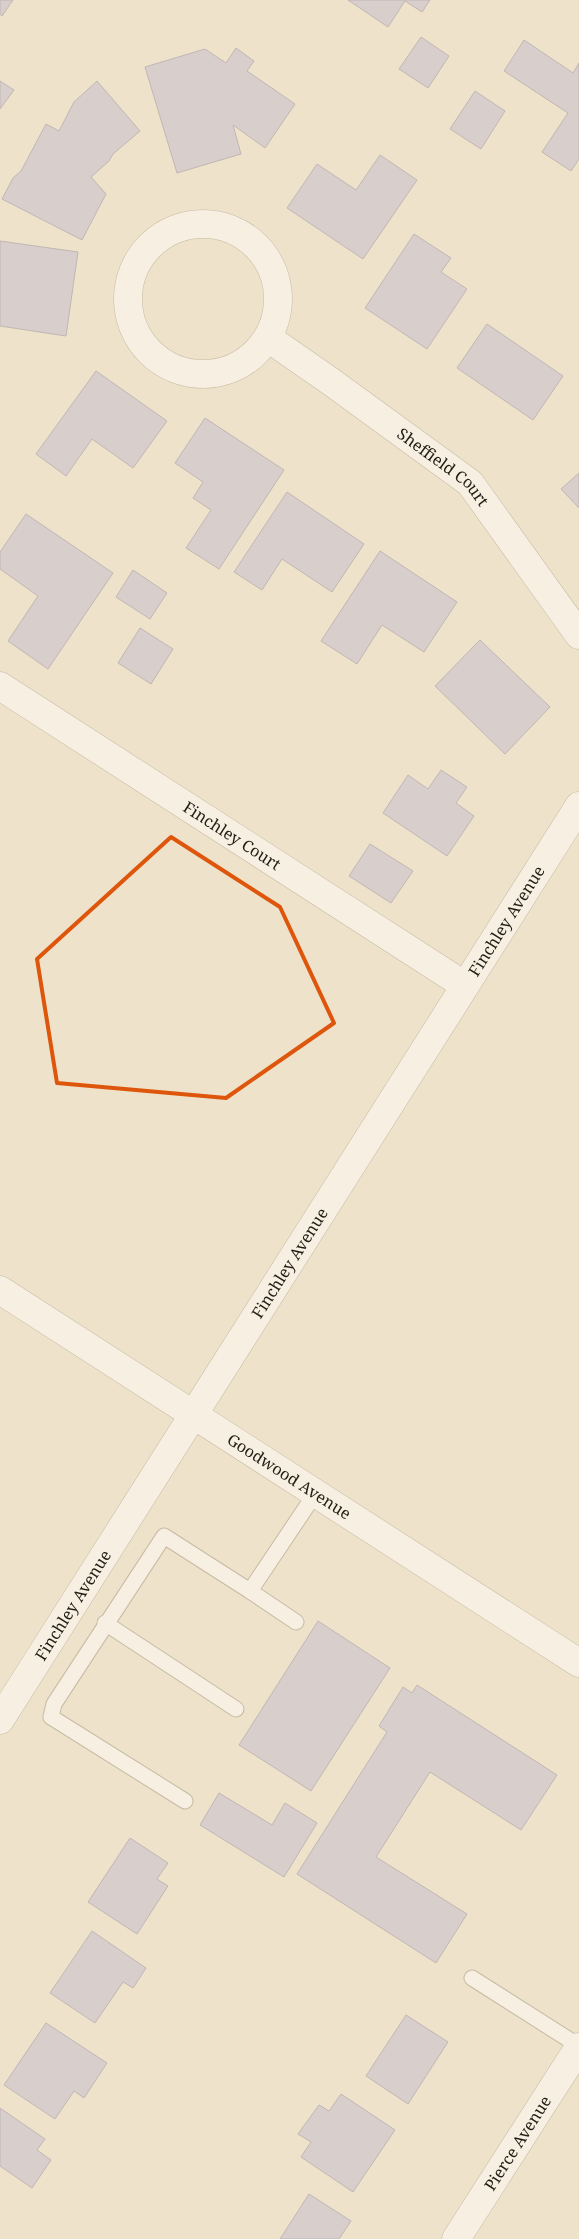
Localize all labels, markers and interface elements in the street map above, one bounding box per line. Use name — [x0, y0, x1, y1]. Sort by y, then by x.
street label: Sheffield Court — [393, 423, 494, 511]
street label: Finchley Court — [179, 796, 285, 875]
street label: Finchley Avenue — [463, 861, 549, 980]
street label: Finchley Avenue — [246, 1203, 333, 1322]
street label: Goodwood Avenue — [223, 1428, 355, 1524]
street label: Finchley Avenue — [30, 1546, 116, 1665]
street label: Pierce Avenue — [479, 2091, 556, 2195]

